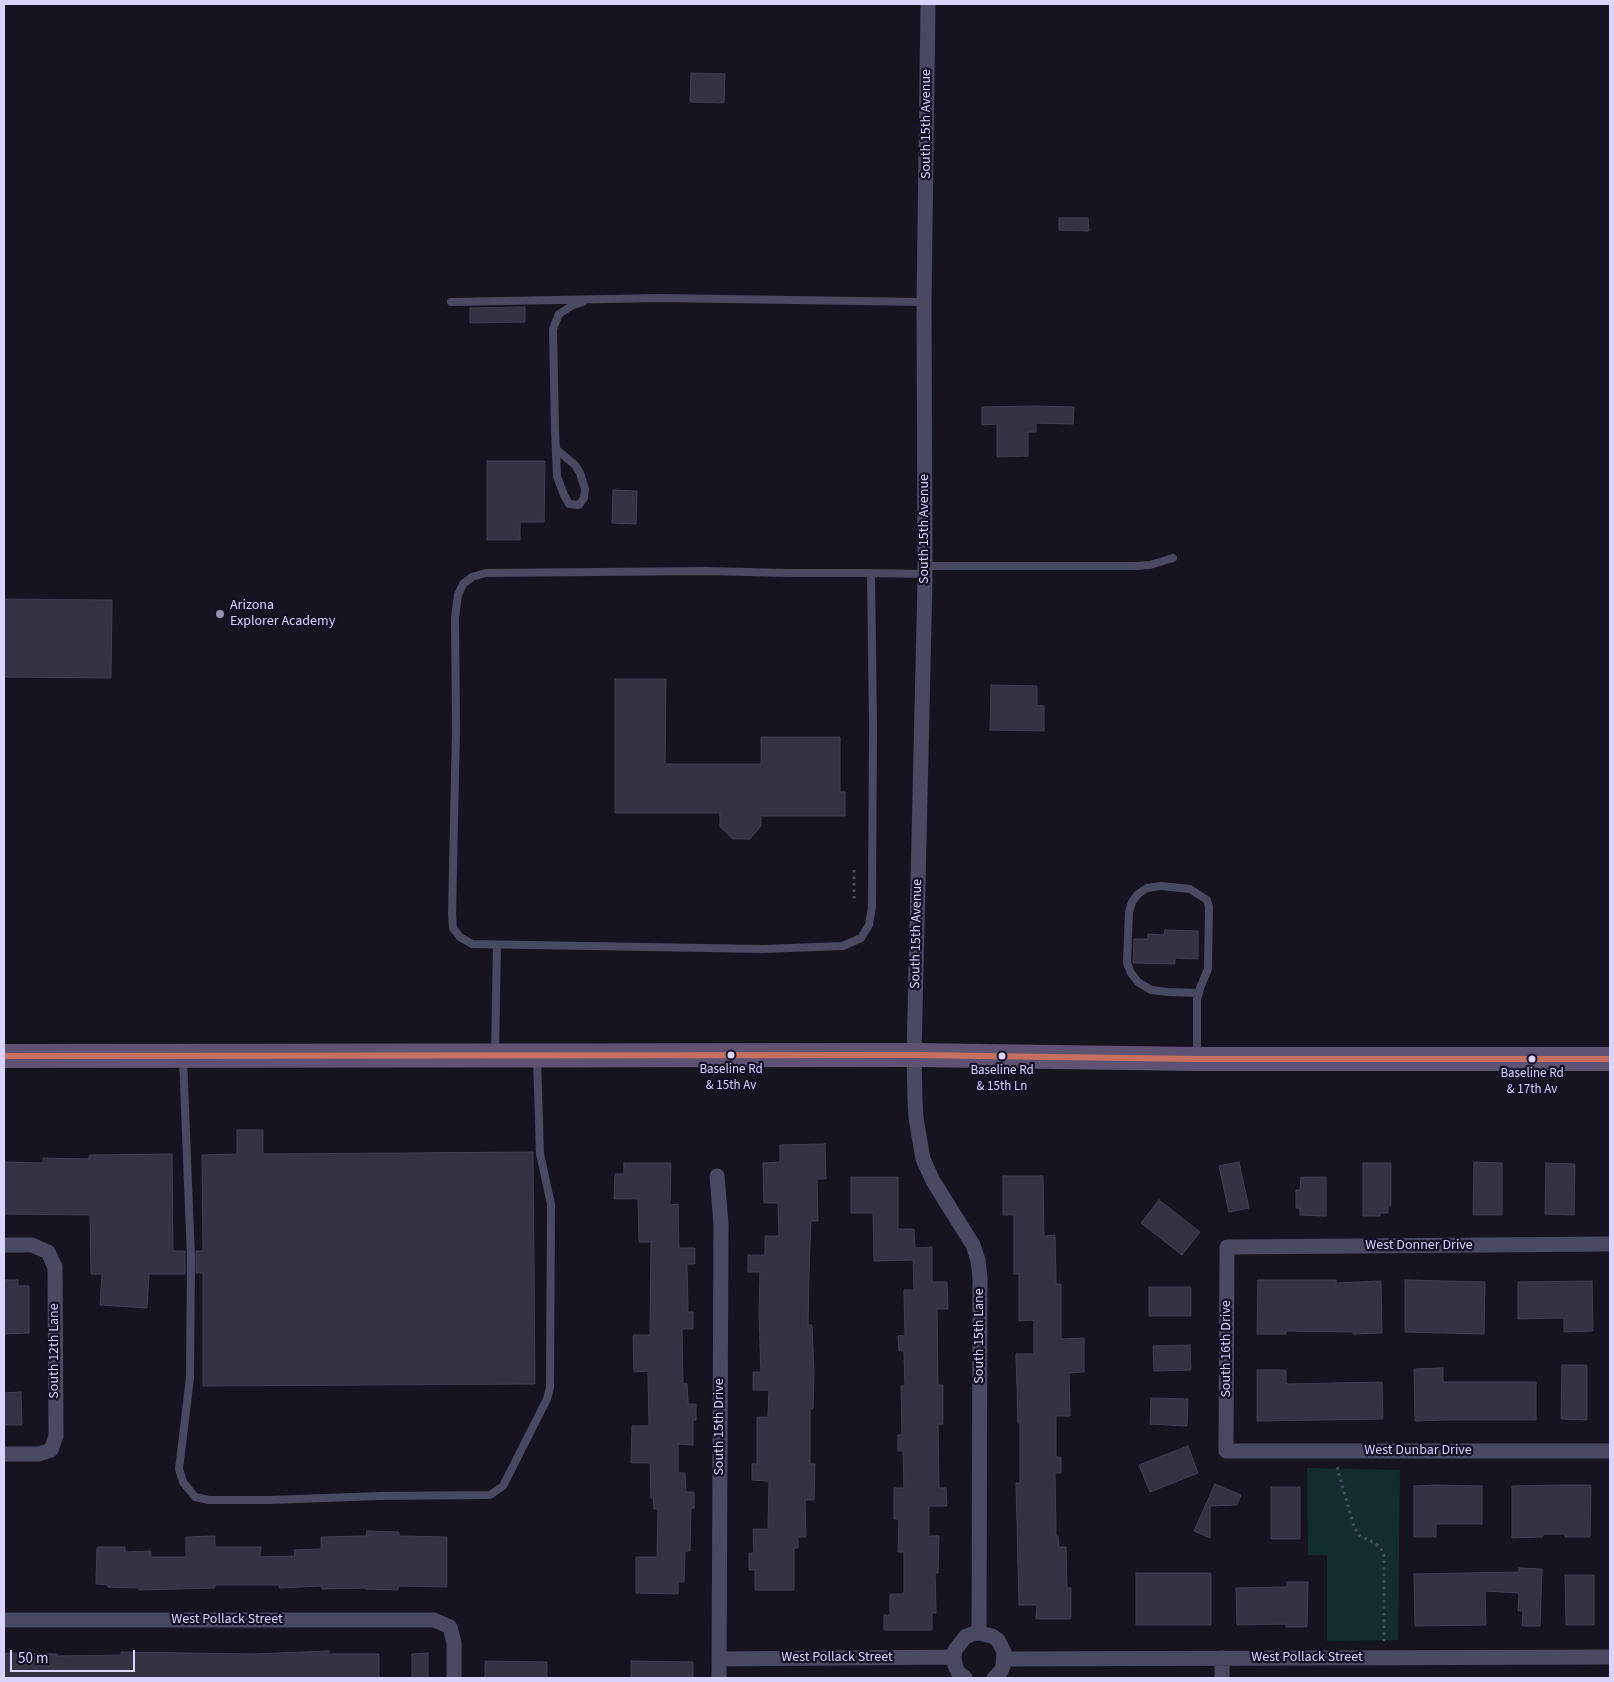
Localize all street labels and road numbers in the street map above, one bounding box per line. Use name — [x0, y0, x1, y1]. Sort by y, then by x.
street label: South 15th Avenue — [919, 69, 935, 179]
street label: South 15th Avenue — [917, 474, 933, 584]
street label: South 15th Avenue — [908, 879, 926, 989]
street label: West Donner Drive — [1365, 1238, 1473, 1254]
street label: South 15th Lane — [972, 1288, 988, 1384]
street label: South 16th Drive — [1219, 1300, 1235, 1398]
street label: South 12th Lane — [47, 1303, 63, 1399]
street label: South 15th Drive — [712, 1378, 728, 1476]
street label: West Dunbar Drive — [1364, 1443, 1472, 1459]
street label: West Pollack Street — [171, 1612, 283, 1628]
street label: West Pollack Street — [781, 1650, 893, 1666]
street label: West Pollack Street — [1251, 1650, 1363, 1666]

